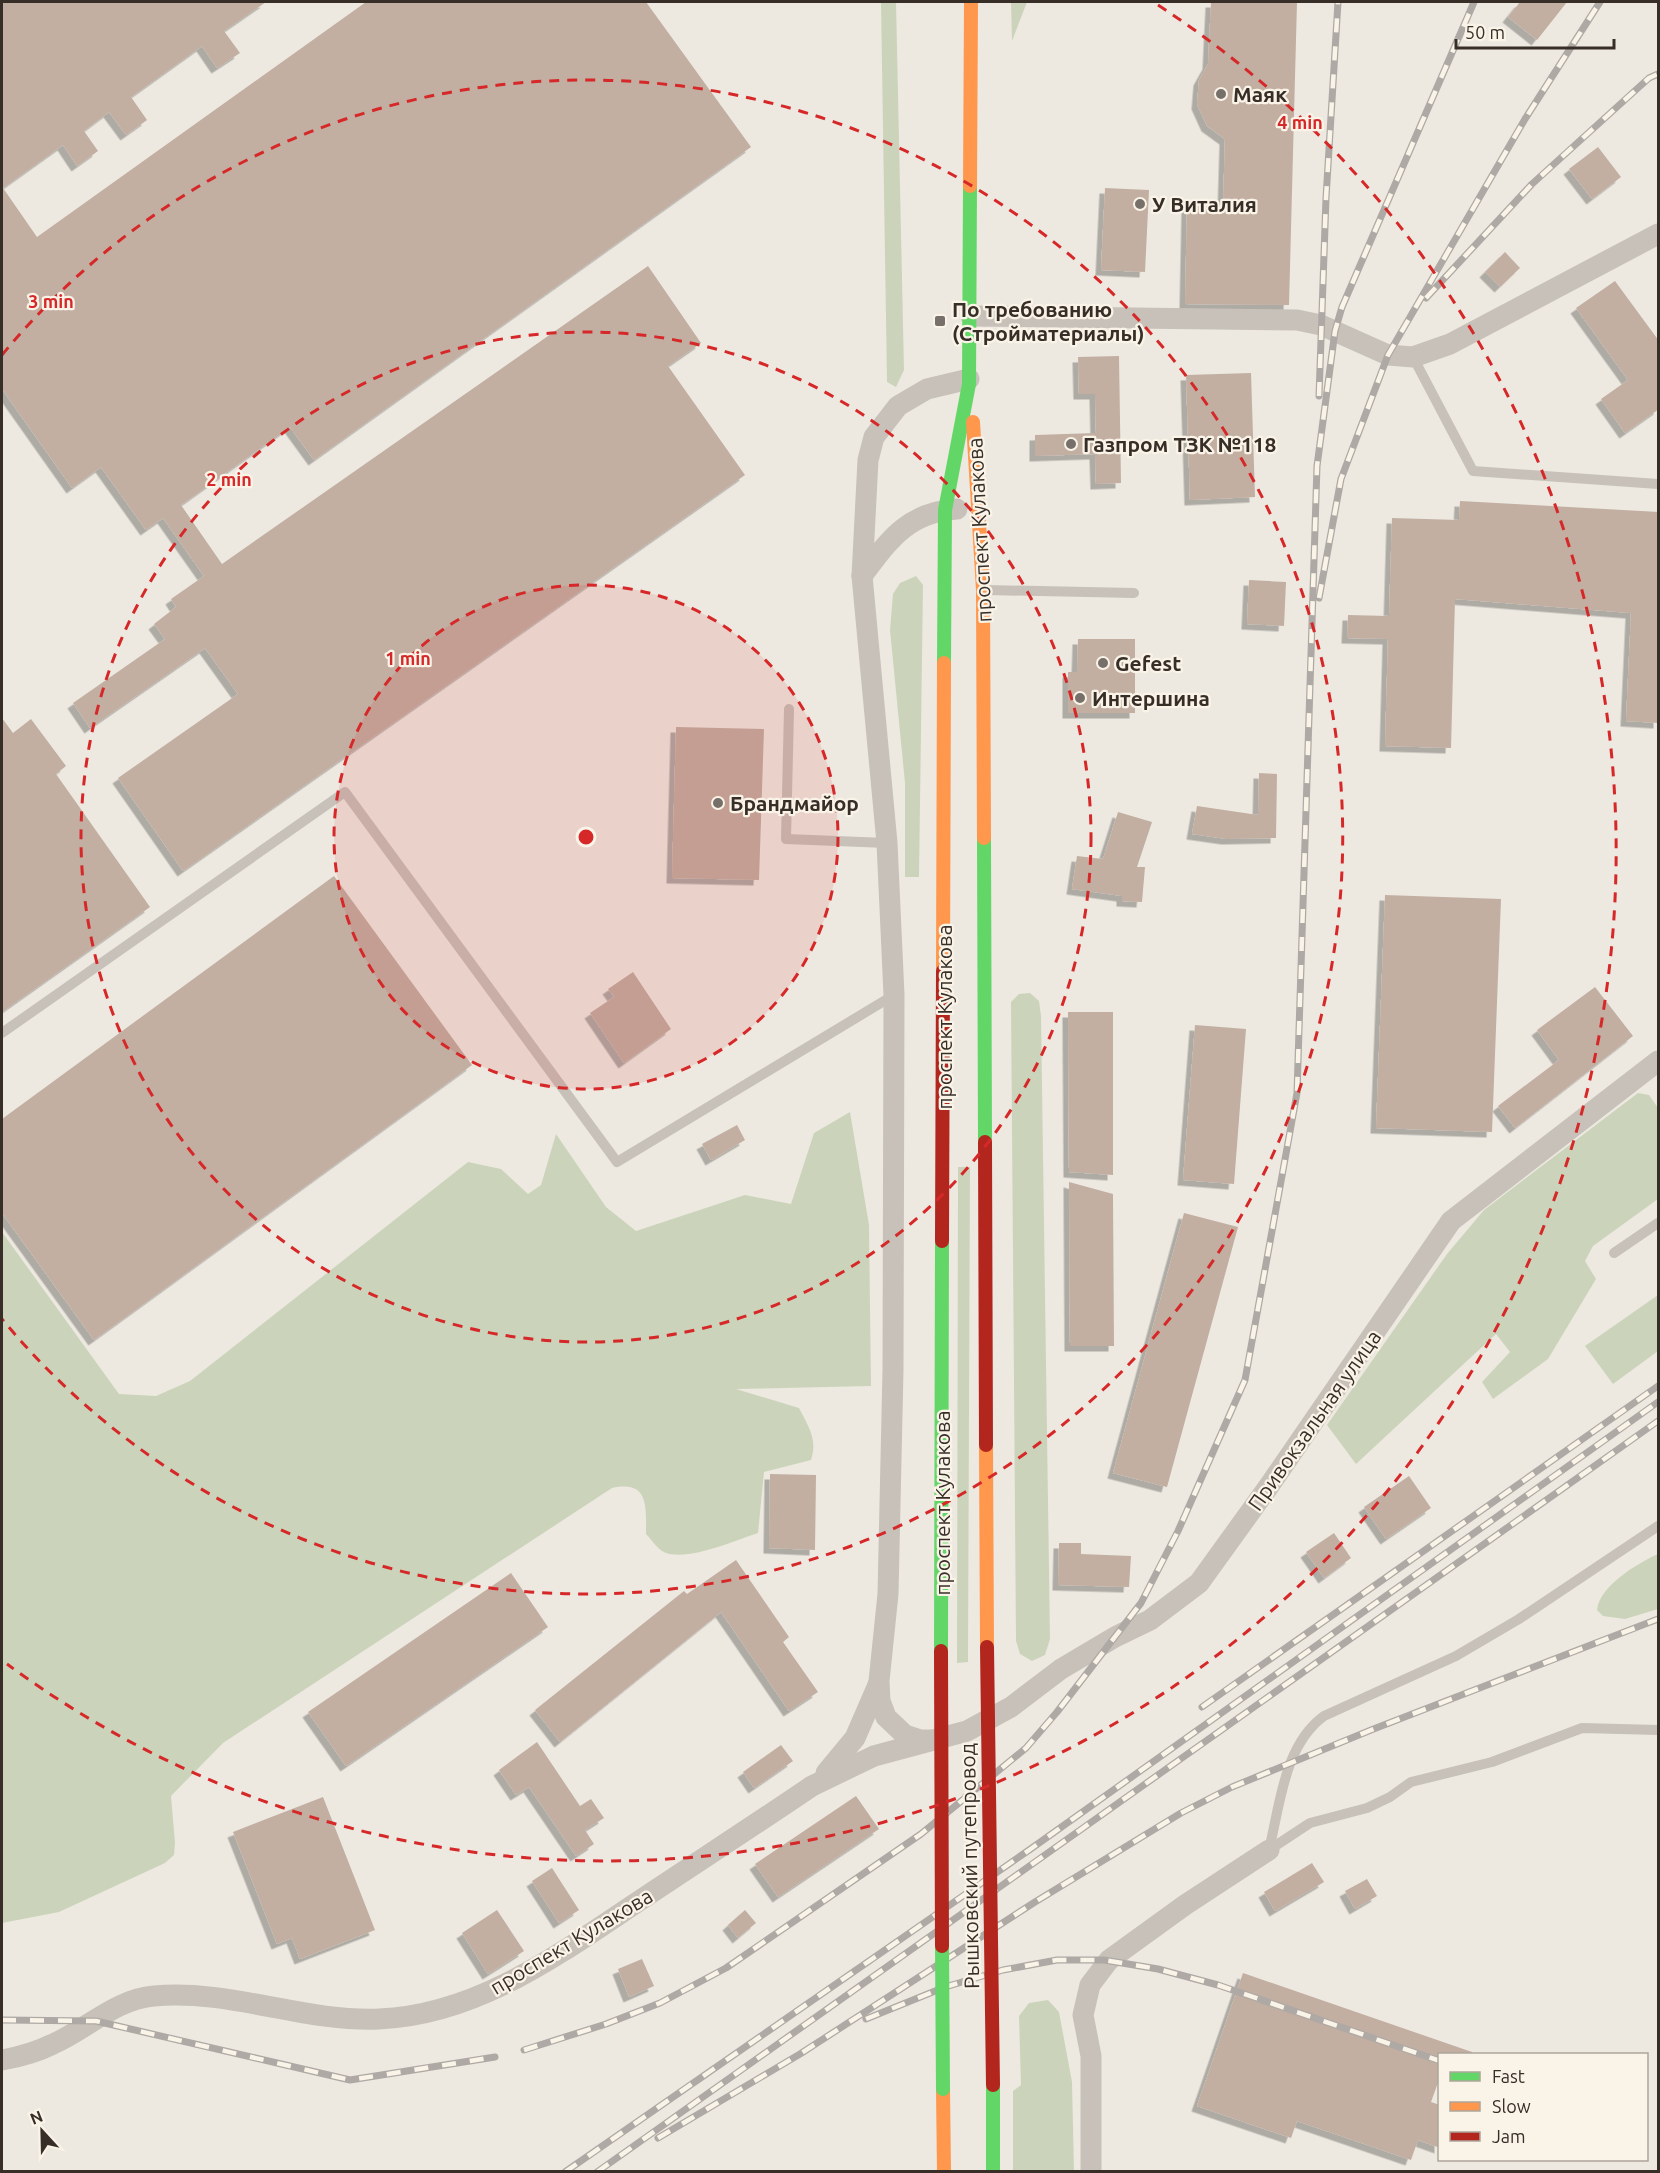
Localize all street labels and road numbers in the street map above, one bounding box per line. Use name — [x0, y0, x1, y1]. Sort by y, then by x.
street label: проспект Кулакова — [962, 437, 996, 623]
street label: проспект Кулакова — [932, 925, 956, 1109]
street label: Привокзальная улица — [1243, 1325, 1385, 1515]
street label: проспект Кулакова — [930, 1411, 954, 1595]
street label: Рышковский путепровод — [955, 1743, 983, 1989]
street label: проспект Кулакова — [486, 1883, 656, 1999]

